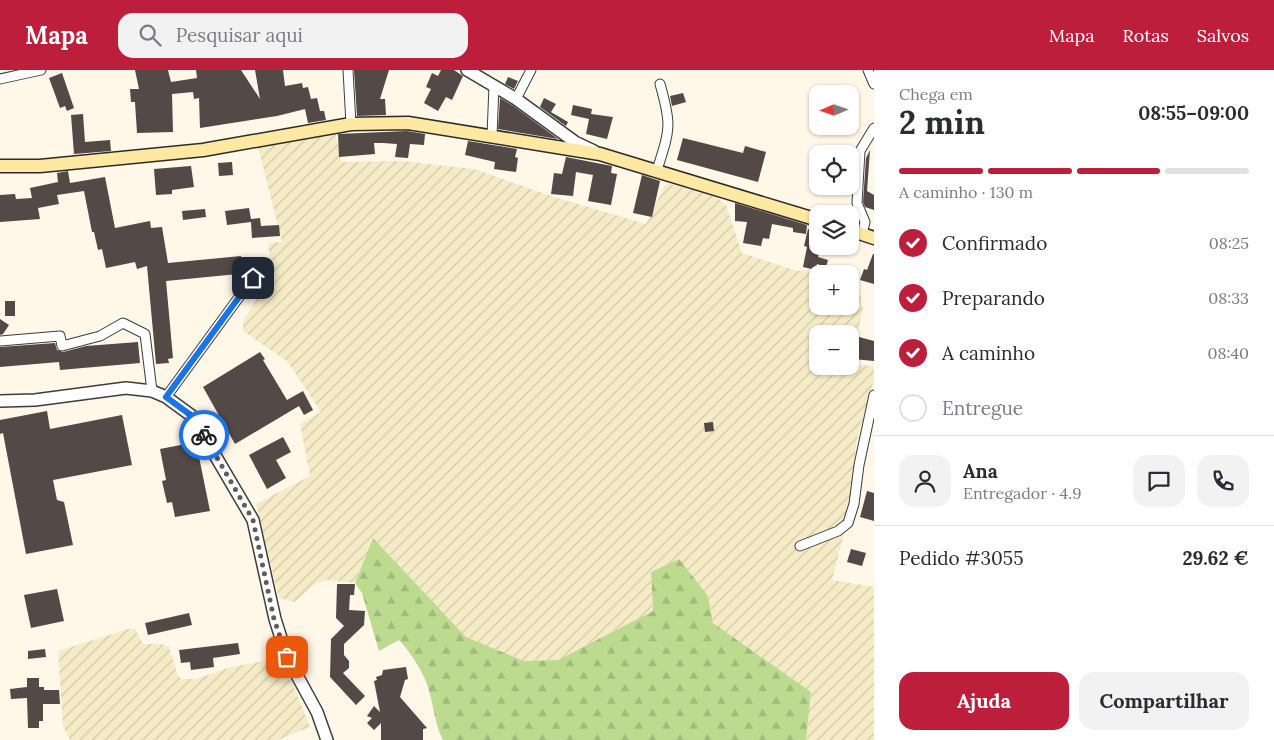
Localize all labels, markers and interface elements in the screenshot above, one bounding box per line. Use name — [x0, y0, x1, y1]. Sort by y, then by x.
search box — [118, 13, 468, 58]
text: Mapa — [25, 20, 88, 51]
icon: search — [136, 21, 164, 49]
text: Pesquisar aqui — [176, 23, 303, 47]
text: Mapa — [1049, 24, 1095, 47]
text: Rotas — [1123, 24, 1169, 47]
text: Salvos — [1197, 24, 1249, 47]
text: Chega em — [899, 84, 973, 104]
north arrow — [809, 85, 859, 135]
map controls — [809, 85, 859, 375]
text: 08:55–09:00 — [1138, 101, 1249, 125]
text: 2 min — [899, 102, 985, 143]
button: locate — [809, 145, 859, 195]
text: A caminho · 130 m — [899, 182, 1033, 202]
button: layers — [809, 205, 859, 255]
icon: check — [899, 229, 927, 257]
text: Confirmado — [942, 231, 1047, 255]
text: 08:25 — [1209, 233, 1249, 253]
pin — [232, 257, 274, 299]
icon: home — [239, 264, 267, 292]
button: + — [809, 265, 859, 315]
icon: check — [899, 284, 927, 312]
text: Preparando — [942, 286, 1045, 310]
text: 08:33 — [1208, 288, 1249, 308]
button: − — [809, 325, 859, 375]
icon: check — [899, 339, 927, 367]
text: A caminho — [942, 341, 1035, 365]
text: 08:40 — [1207, 343, 1249, 363]
text: Entregue — [942, 396, 1023, 420]
courier — [179, 410, 229, 460]
icon: bike — [190, 421, 218, 449]
button: person — [899, 455, 951, 507]
button: chat — [1133, 455, 1185, 507]
button: phone — [1197, 455, 1249, 507]
text: Ana — [963, 459, 998, 483]
text: Entregador · 4.9 — [963, 483, 1081, 503]
text: Pedido #3055 — [899, 546, 1024, 570]
text: 29.62 € — [1182, 546, 1249, 570]
pin — [266, 636, 308, 678]
icon: bag — [273, 643, 301, 671]
button: Ajuda — [899, 672, 1069, 730]
button: Compartilhar — [1079, 672, 1249, 730]

